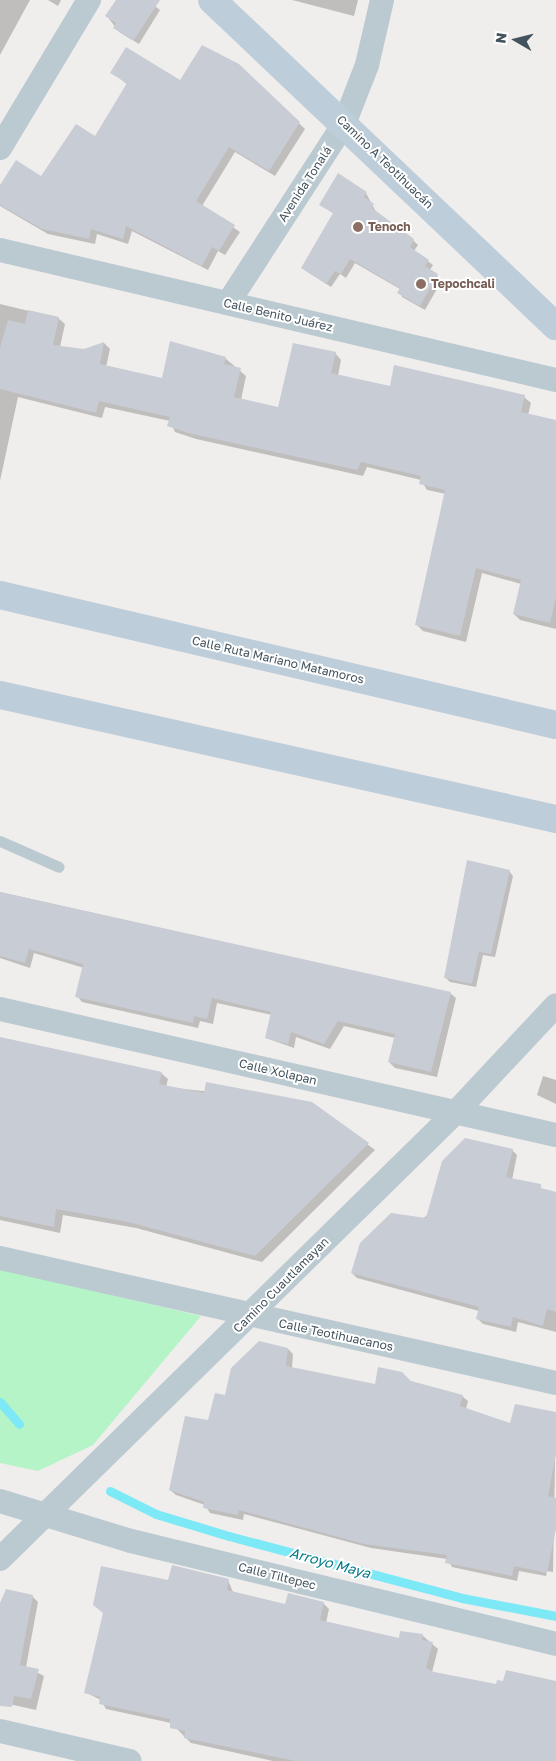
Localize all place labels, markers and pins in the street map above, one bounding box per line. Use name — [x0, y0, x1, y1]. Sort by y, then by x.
place label: Tenoch — [368, 220, 411, 234]
marker: Tenoch — [352, 221, 364, 233]
place label: Tepochcali — [431, 277, 495, 291]
marker: Tepochcali — [415, 278, 427, 290]

